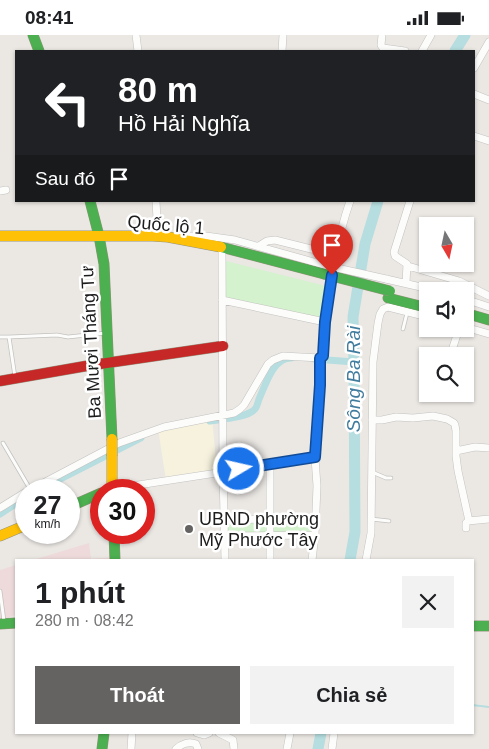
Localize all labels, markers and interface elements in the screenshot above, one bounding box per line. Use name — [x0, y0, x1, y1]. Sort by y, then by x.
text: 08:41 — [25, 7, 74, 28]
icon: left — [35, 70, 100, 135]
text: 80 m — [118, 70, 198, 109]
text: Hồ Hải Nghĩa — [118, 111, 250, 136]
icon: arrive — [105, 165, 133, 193]
text: Sau đó — [35, 168, 95, 189]
street label: Quốc lộ 1 — [127, 212, 205, 238]
north arrow — [419, 217, 474, 273]
map controls — [419, 217, 474, 402]
pin — [311, 224, 353, 275]
icon: arrive — [318, 231, 346, 259]
street label: Ba Mươi Tháng Tư — [77, 265, 105, 419]
button: sound — [419, 282, 474, 337]
water label: Sông Ba Rài — [343, 325, 364, 432]
button: search — [419, 347, 474, 402]
position arrow — [212, 442, 264, 494]
speed limit sign: 30 — [90, 479, 155, 544]
text: 27 — [34, 491, 61, 519]
place label: UBND phường Mỹ Phước Tây — [199, 509, 319, 550]
text: km/h — [34, 517, 61, 531]
marker: UBND phường Mỹ Phước Tây — [183, 523, 195, 535]
text: 1 phút — [35, 576, 125, 609]
button: close — [402, 576, 454, 628]
text: 280 m · 08:42 — [35, 612, 134, 629]
button: Thoát — [35, 666, 240, 724]
button: Chia sẻ — [250, 666, 454, 724]

